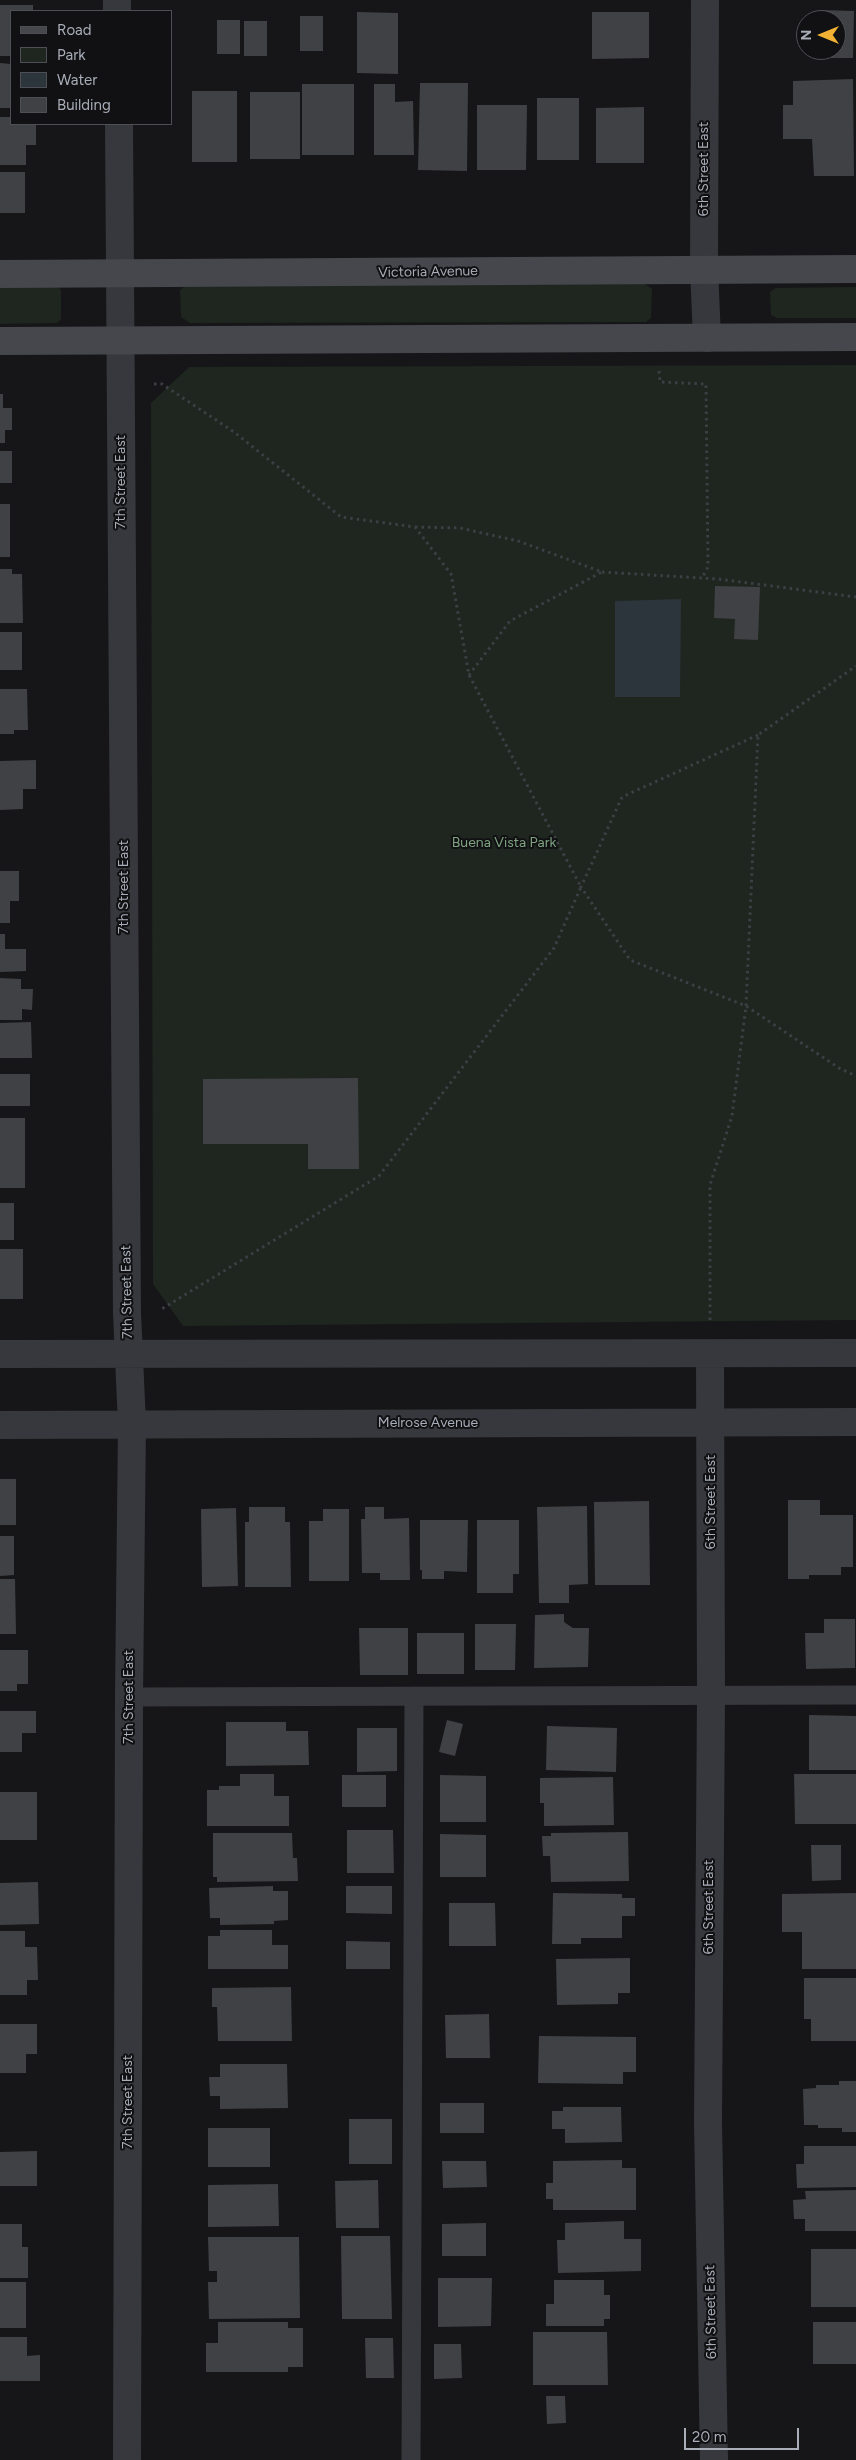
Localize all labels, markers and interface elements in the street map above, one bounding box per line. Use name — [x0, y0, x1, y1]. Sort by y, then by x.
legend — [10, 10, 172, 125]
north arrow — [796, 10, 846, 60]
text: Road — [57, 21, 92, 39]
text: N — [798, 30, 815, 40]
text: Park — [57, 46, 86, 64]
text: Water — [57, 71, 97, 89]
text: Building — [57, 96, 111, 114]
street label: 6th Street East — [696, 122, 712, 216]
street label: Victoria Avenue — [378, 263, 478, 281]
street label: 7th Street East — [113, 435, 129, 529]
park label: Buena Vista Park — [452, 835, 556, 851]
street label: 7th Street East — [116, 840, 132, 934]
street label: 7th Street East — [118, 1245, 136, 1339]
street label: Melrose Avenue — [378, 1415, 478, 1431]
street label: 6th Street East — [703, 1455, 719, 1549]
street label: 7th Street East — [121, 1650, 137, 1744]
street label: 6th Street East — [701, 1860, 717, 1954]
street label: 7th Street East — [120, 2055, 136, 2149]
street label: 6th Street East — [702, 2265, 720, 2359]
scale bar — [686, 2418, 801, 2450]
text: 20 m — [692, 2428, 726, 2446]

